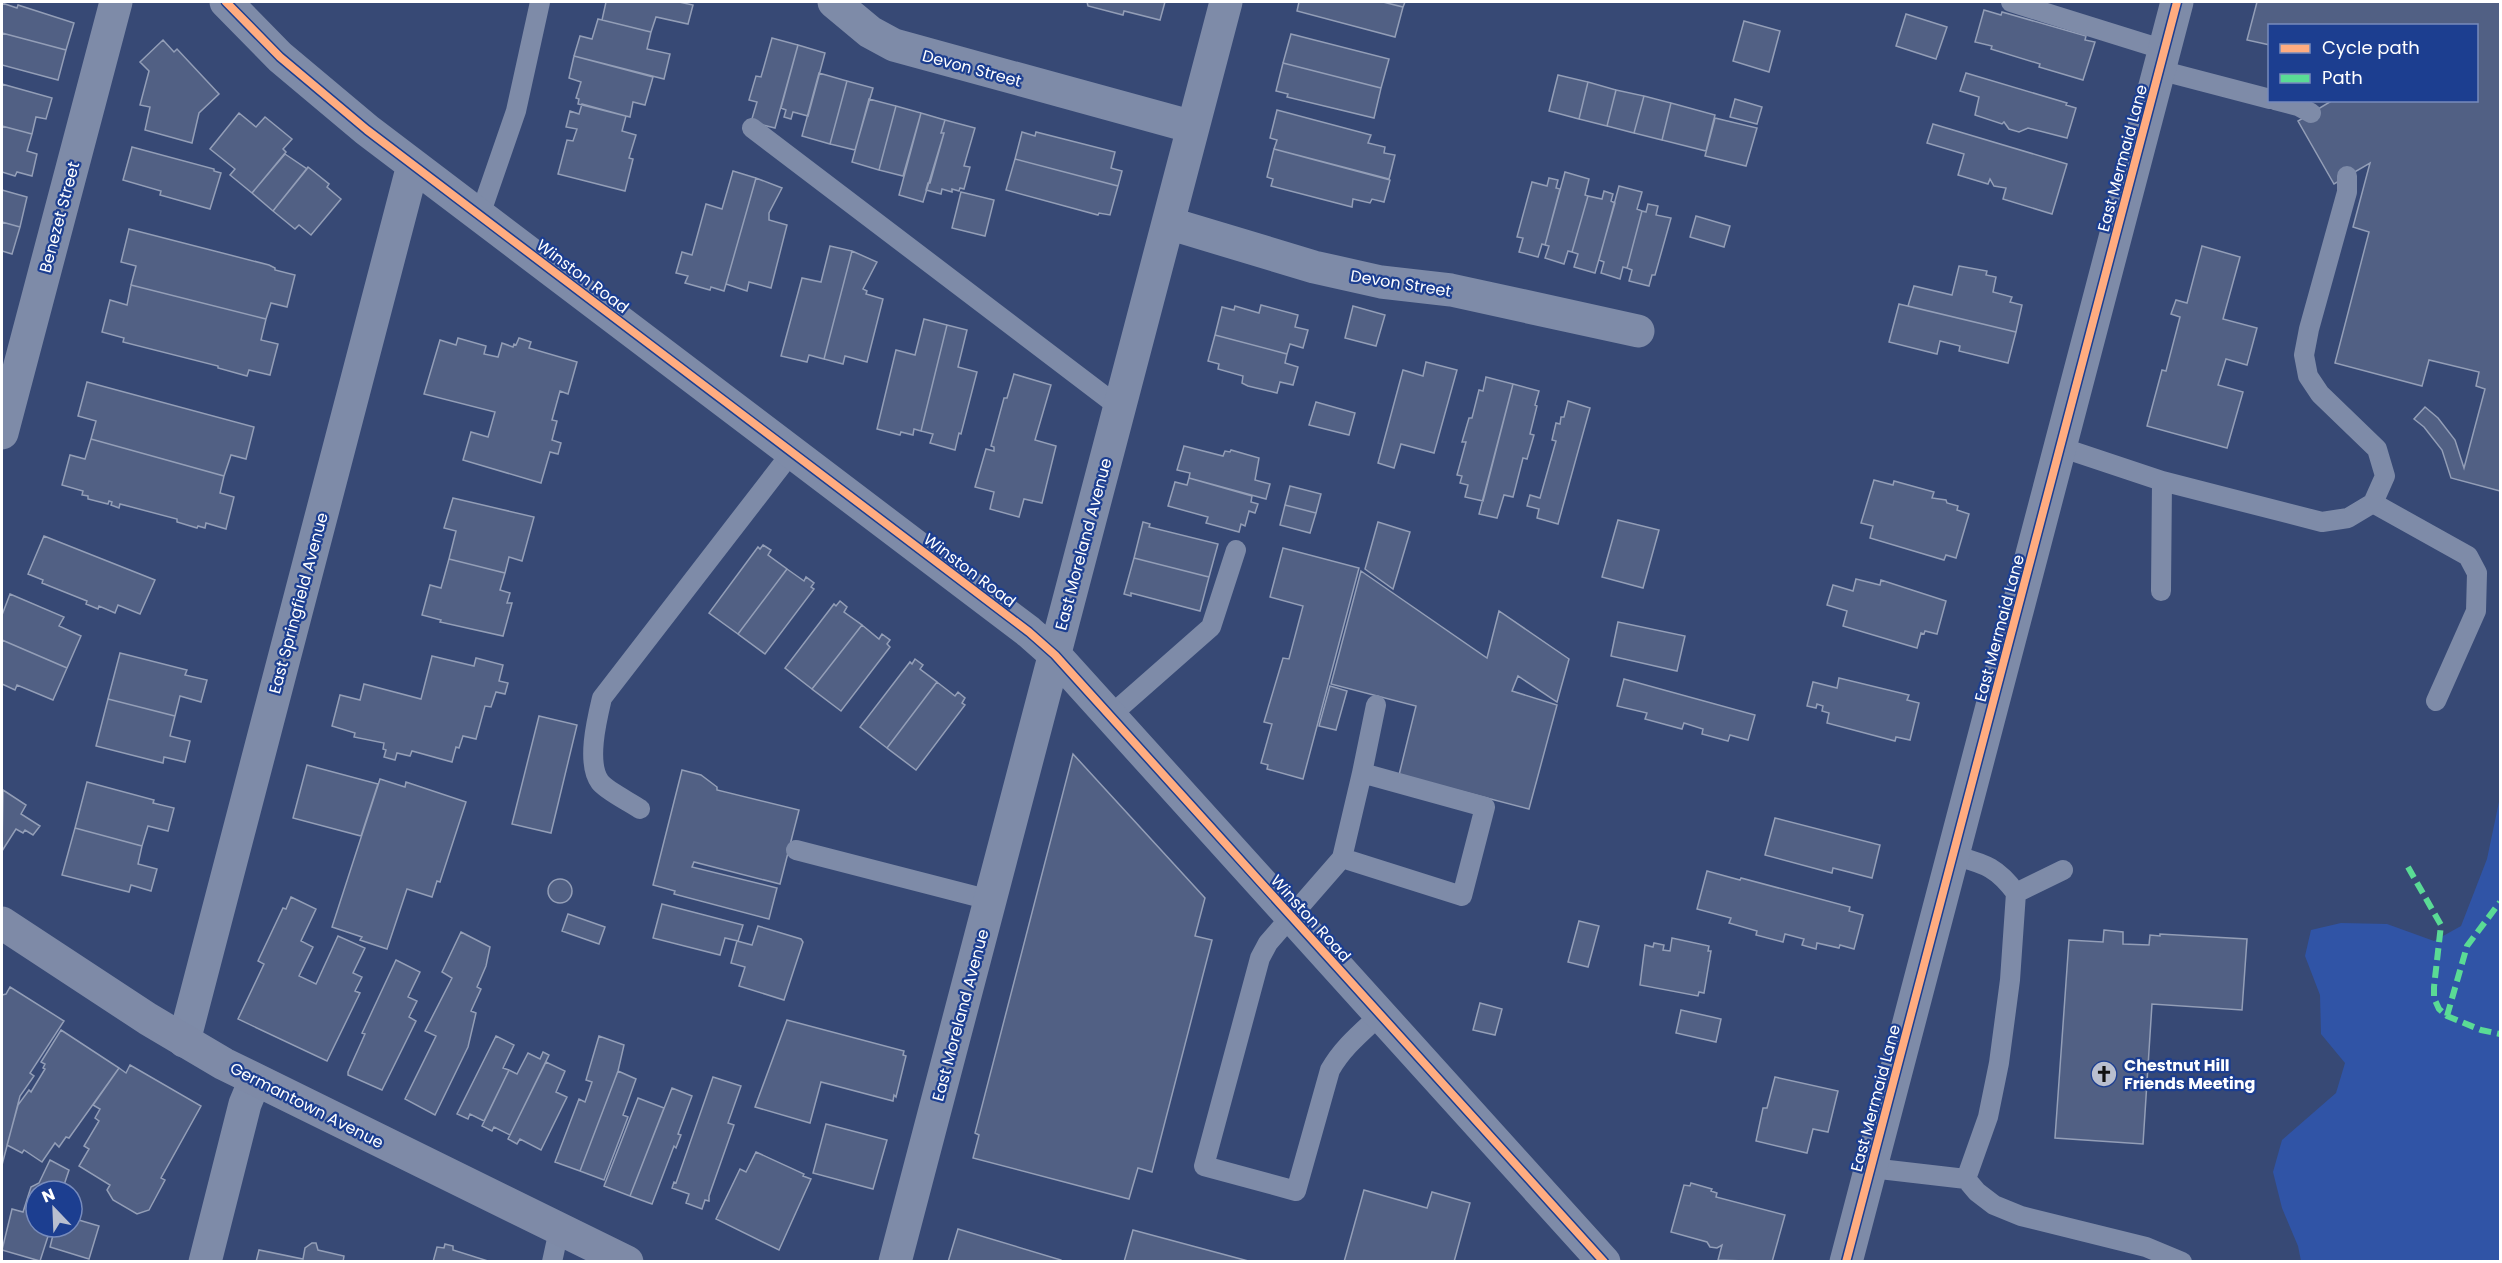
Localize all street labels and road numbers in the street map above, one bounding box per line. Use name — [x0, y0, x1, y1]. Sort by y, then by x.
street label: Devon Street — [920, 44, 1024, 93]
street label: East Mermaid Lane — [2092, 82, 2153, 234]
street label: Benezet Street — [34, 159, 85, 275]
street label: Winston Road — [532, 234, 634, 319]
street label: Devon Street — [1349, 264, 1453, 303]
street label: East Moreland Avenue — [1049, 455, 1118, 633]
street label: East Springfield Avenue — [263, 510, 334, 696]
street label: Winston Road — [919, 528, 1021, 613]
street label: East Mermaid Lane — [1969, 552, 2030, 704]
street label: Winston Road — [1265, 870, 1356, 967]
street label: East Moreland Avenue — [926, 926, 995, 1104]
street label: East Mermaid Lane — [1845, 1022, 1906, 1174]
street label: Germantown Avenue — [226, 1057, 388, 1154]

